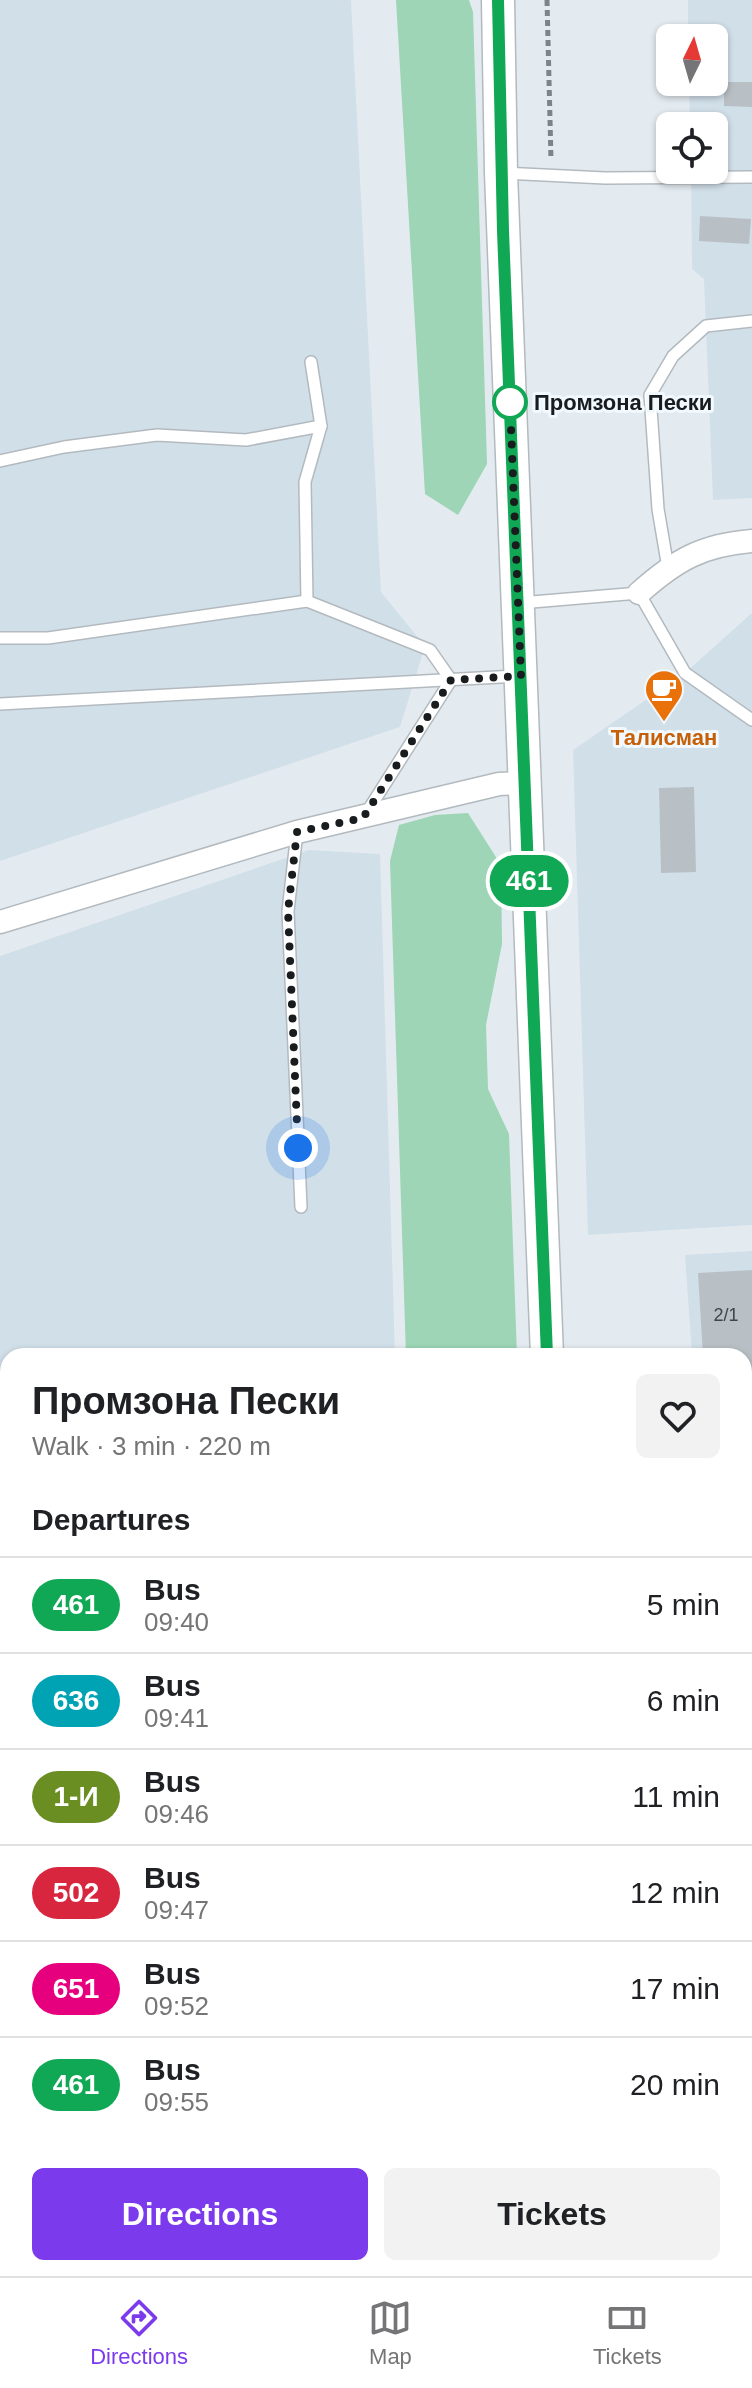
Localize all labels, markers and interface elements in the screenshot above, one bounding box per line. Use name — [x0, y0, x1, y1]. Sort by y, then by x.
north arrow — [656, 24, 728, 96]
map controls — [656, 24, 728, 184]
button: locate — [656, 112, 728, 184]
marker: Промзона Пески — [493, 385, 527, 419]
place label: Промзона Пески — [534, 390, 712, 415]
cafe icon: Талисман — [643, 668, 685, 723]
place label: Талисман — [611, 725, 717, 750]
line badge: 461 — [483, 855, 575, 907]
text: 461 — [506, 865, 552, 896]
your location — [278, 1128, 318, 1168]
house number: 2/1 — [713, 1305, 739, 1325]
button: heart — [636, 1374, 720, 1458]
text: Промзона Пески — [32, 1380, 340, 1422]
text: Walk · 3 min · 220 m — [32, 1431, 271, 1461]
text: Departures — [32, 1503, 190, 1536]
text: Bus — [144, 1573, 201, 1606]
text: 5 min — [647, 1588, 720, 1621]
text: 461 — [53, 1589, 99, 1620]
text: 09:40 — [144, 1607, 209, 1637]
text: Bus — [144, 1669, 201, 1702]
text: 6 min — [647, 1684, 720, 1717]
text: 636 — [53, 1685, 99, 1716]
text: 09:41 — [144, 1703, 209, 1733]
text: Bus — [144, 1765, 201, 1798]
text: 11 min — [632, 1780, 720, 1813]
text: 1-И — [53, 1781, 99, 1812]
text: 09:46 — [144, 1799, 209, 1829]
text: Bus — [144, 1861, 201, 1894]
text: 12 min — [630, 1876, 720, 1909]
text: 502 — [53, 1877, 99, 1908]
text: 09:47 — [144, 1895, 209, 1925]
text: Bus — [144, 1957, 201, 1990]
text: 17 min — [630, 1972, 720, 2005]
text: 651 — [53, 1973, 99, 2004]
text: 09:52 — [144, 1991, 209, 2021]
text: Bus — [144, 2053, 201, 2086]
text: 20 min — [630, 2068, 720, 2101]
text: 461 — [53, 2069, 99, 2100]
text: 09:55 — [144, 2087, 209, 2117]
button: Directions — [32, 2168, 368, 2260]
button: Tickets — [384, 2168, 720, 2260]
tab: Directions — [90, 2296, 188, 2370]
tab: Map — [368, 2296, 412, 2370]
tab: Tickets — [593, 2296, 662, 2370]

